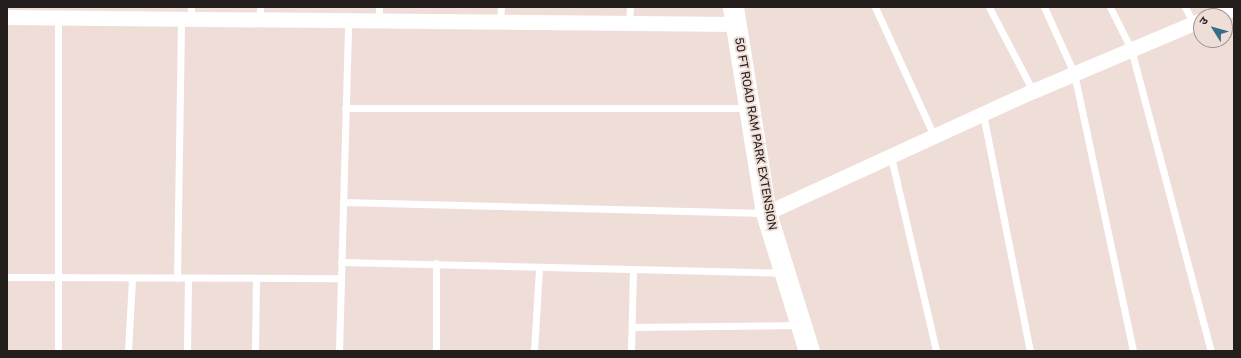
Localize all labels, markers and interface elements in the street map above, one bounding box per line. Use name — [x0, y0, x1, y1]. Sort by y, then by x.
north arrow — [1193, 8, 1233, 48]
text: उ — [1197, 15, 1211, 28]
street label: 50 FT ROAD RAM PARK EXTENSION — [731, 36, 779, 232]

